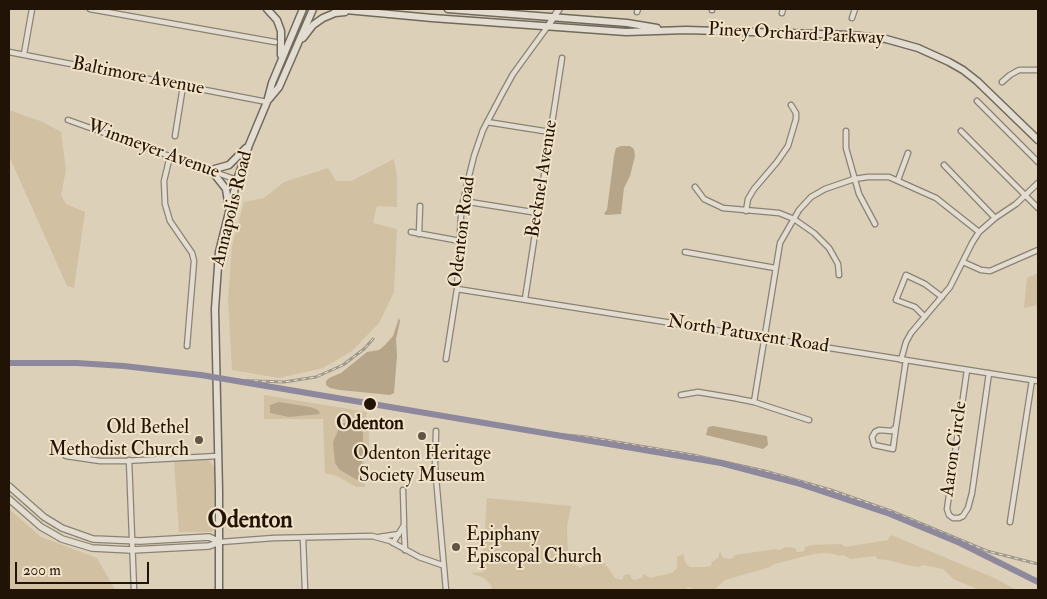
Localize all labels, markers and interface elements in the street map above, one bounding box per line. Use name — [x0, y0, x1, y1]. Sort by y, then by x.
street label: Piney Orchard Parkway — [707, 19, 885, 51]
street label: Baltimore Avenue — [70, 53, 206, 101]
street label: Winmeyer Avenue — [84, 116, 222, 184]
street label: Becknel Avenue — [522, 119, 564, 239]
street label: Annapolis Road — [208, 149, 258, 269]
street label: Odenton Road — [445, 175, 481, 289]
street label: North Patuxent Road — [666, 311, 830, 359]
marker: Odenton — [362, 396, 378, 412]
street label: Aaron Circle — [937, 400, 973, 498]
place label: Odenton — [336, 414, 404, 436]
place label: Old Bethel Methodist Church — [48, 418, 189, 462]
marker: Odenton Heritage Society Museum — [416, 430, 428, 442]
marker: Old Bethel Methodist Church — [193, 434, 205, 446]
place label: Odenton Heritage Society Museum — [353, 444, 491, 488]
district label: Odenton — [207, 508, 293, 536]
place label: Epiphany Episcopal Church — [466, 525, 602, 569]
marker: Epiphany Episcopal Church — [450, 541, 462, 553]
scale bar — [18, 552, 151, 584]
text: 200 m — [23, 561, 61, 580]

